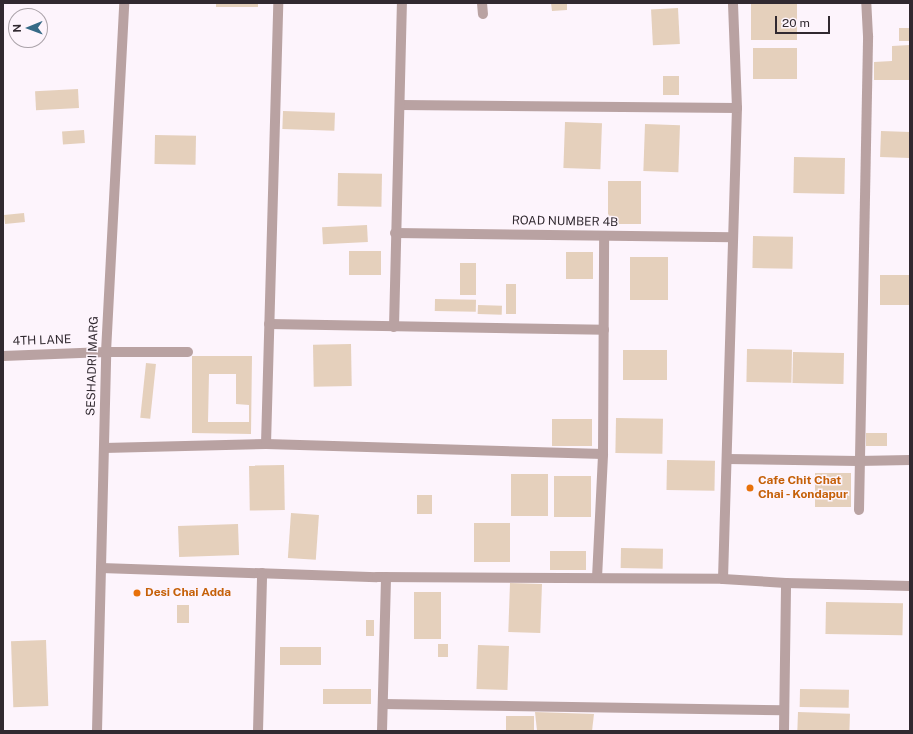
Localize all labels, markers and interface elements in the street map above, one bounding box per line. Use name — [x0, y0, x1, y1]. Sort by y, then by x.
north arrow — [8, 8, 48, 48]
scale bar — [777, 8, 832, 34]
text: 20 m — [782, 16, 810, 30]
text: N — [11, 24, 23, 33]
street label: ROAD NUMBER 4B — [512, 214, 618, 230]
street label: SESHADRI MARG — [84, 316, 102, 416]
street label: 4TH LANE — [12, 333, 72, 349]
place label: Cafe Chit Chat Chai - Kondapur — [758, 474, 850, 502]
marker: Cafe Chit Chat Chai - Kondapur — [745, 483, 755, 493]
place label: Desi Chai Adda — [145, 586, 231, 600]
marker: Desi Chai Adda — [132, 588, 142, 598]

